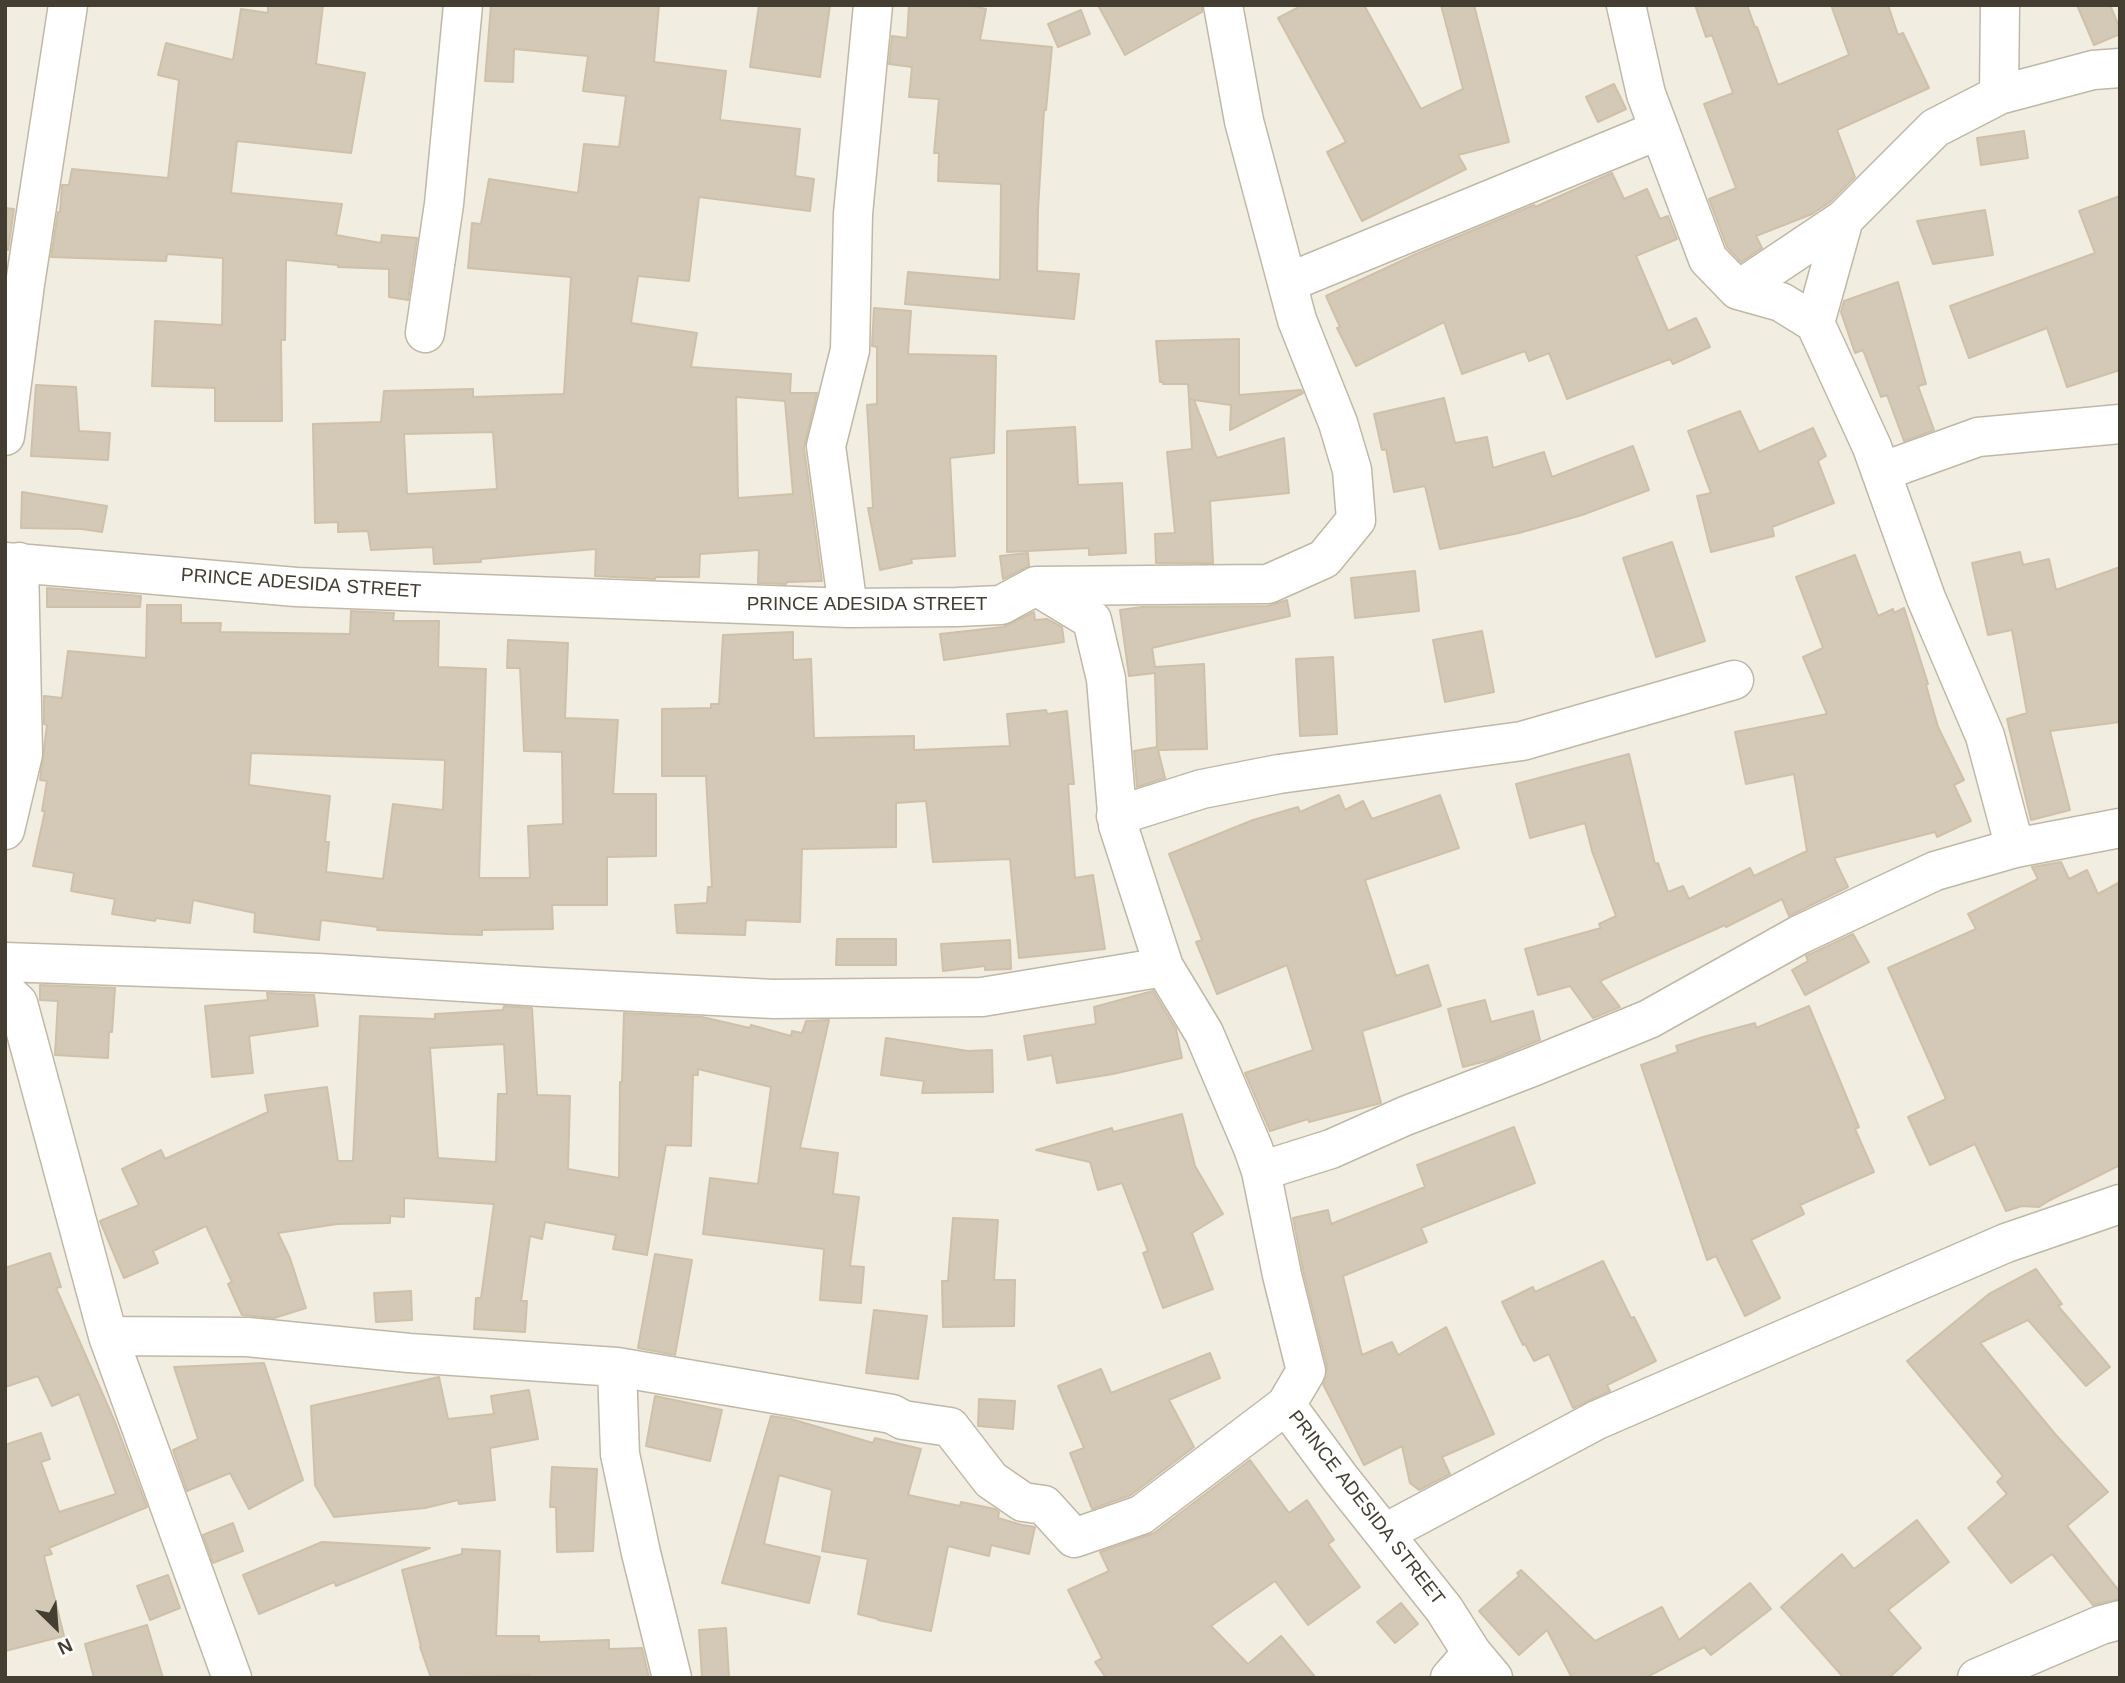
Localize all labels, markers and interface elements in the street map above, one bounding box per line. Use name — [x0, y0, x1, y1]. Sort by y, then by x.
street label: PRINCE ADESIDA STREET — [180, 564, 422, 604]
street label: PRINCE ADESIDA STREET — [747, 594, 987, 616]
street label: PRINCE ADESIDA STREET — [1283, 1406, 1449, 1610]
north arrow — [21, 1592, 91, 1662]
text: N — [54, 1634, 76, 1659]

